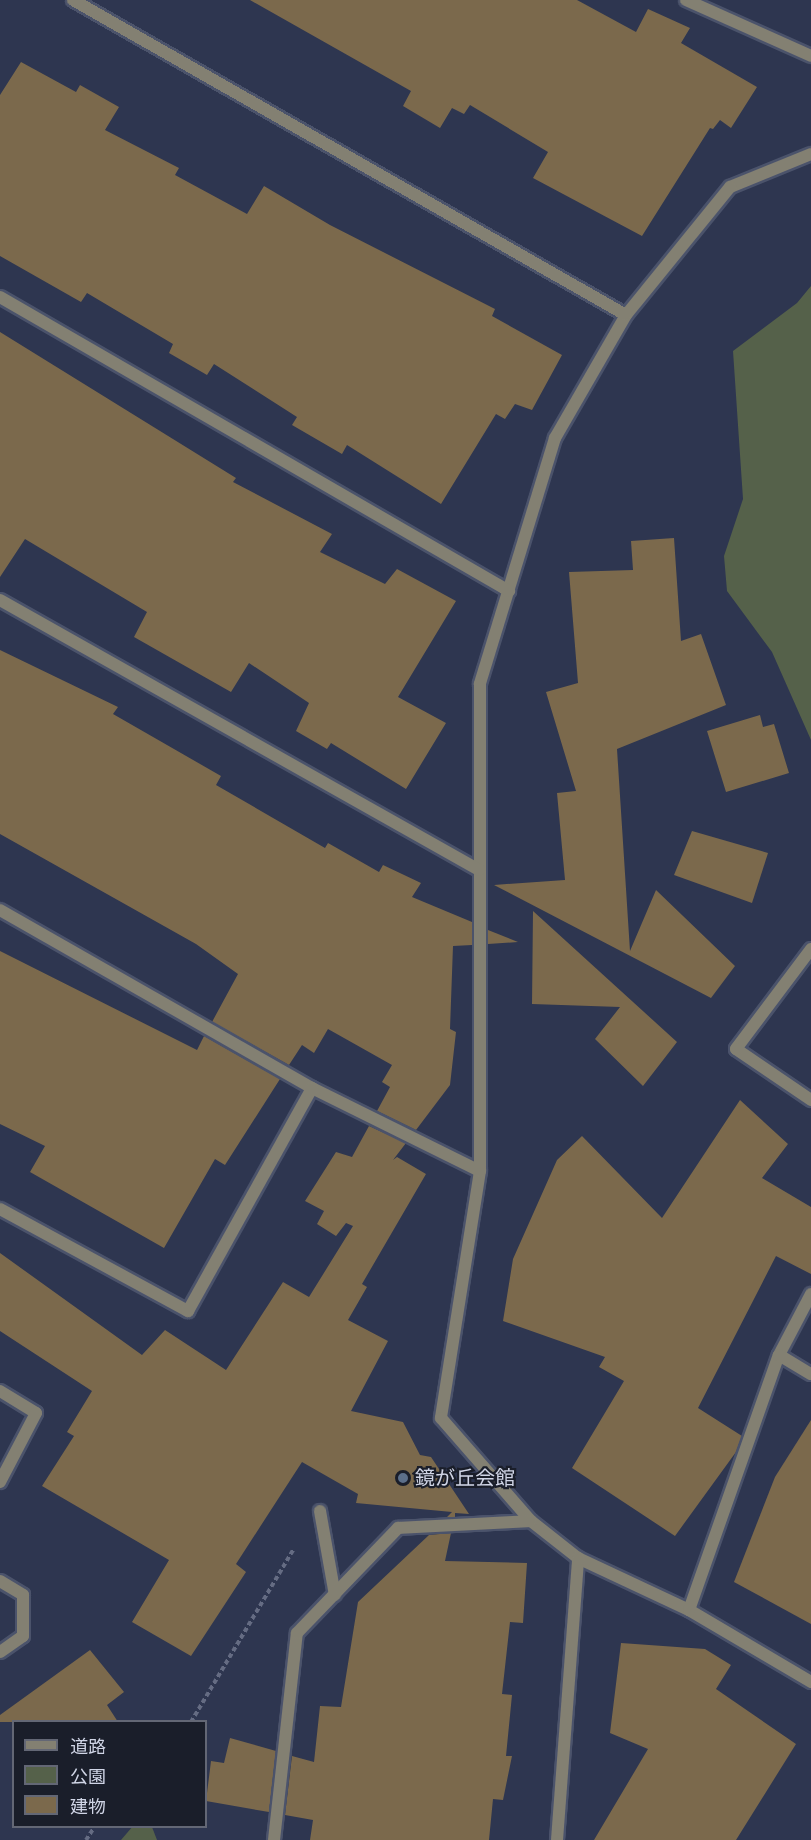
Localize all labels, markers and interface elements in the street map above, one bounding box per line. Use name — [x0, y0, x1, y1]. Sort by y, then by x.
place label: 鏡が丘会館 — [415, 1466, 515, 1490]
marker: 鏡が丘会館 — [396, 1471, 410, 1485]
legend — [12, 1720, 207, 1828]
text: 道路 — [70, 1735, 106, 1758]
text: 公園 — [70, 1765, 106, 1788]
text: 建物 — [70, 1795, 106, 1818]

